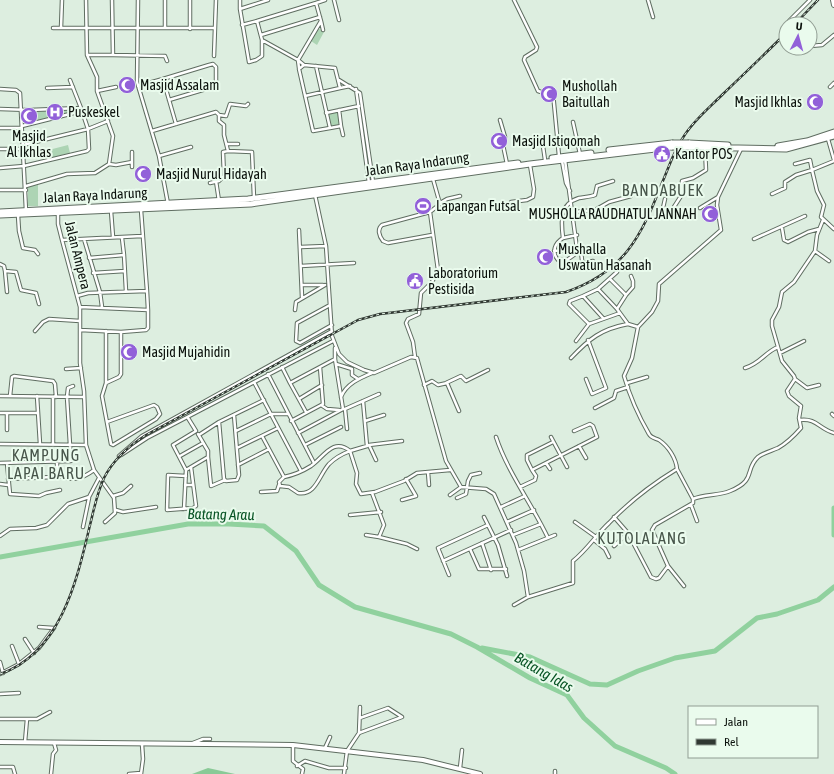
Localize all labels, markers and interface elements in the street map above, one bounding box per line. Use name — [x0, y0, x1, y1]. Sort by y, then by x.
north arrow — [778, 16, 818, 56]
text: U — [795, 20, 803, 32]
mosque icon: Masjid Assalam — [117, 75, 137, 95]
place label: Masjid Assalam — [140, 77, 219, 93]
place label: Mushollah Baitullah — [562, 78, 617, 110]
mosque icon: Mushollah Baitullah — [539, 84, 559, 104]
mosque icon: Masjid Ikhlas — [805, 92, 825, 112]
place label: Masjid Ikhlas — [734, 94, 802, 110]
hospital icon: Puskeskel — [45, 102, 65, 122]
place label: Puskeskel — [68, 104, 120, 120]
mosque icon: Masjid Al Ikhlas — [19, 106, 39, 126]
place label: Masjid Al Ikhlas — [7, 128, 51, 160]
mosque icon: Masjid Istiqomah — [489, 131, 509, 151]
place label: Masjid Istiqomah — [512, 133, 600, 149]
public building icon: Kantor POS — [652, 144, 672, 164]
place label: Kantor POS — [675, 146, 732, 162]
street label: Jalan Raya Indarung — [364, 149, 470, 179]
mosque icon: Masjid Nurul Hidayah — [133, 164, 153, 184]
place label: Masjid Nurul Hidayah — [156, 166, 267, 182]
district label: BANDABUEK — [622, 181, 704, 199]
street label: Jalan Raya Indarung — [42, 184, 148, 206]
sports icon: Lapangan Futsal — [413, 196, 433, 216]
place label: Lapangan Futsal — [436, 198, 521, 214]
mosque icon: MUSHOLLA RAUDHATUL JANNAH — [700, 204, 720, 224]
place label: MUSHOLLA RAUDHATUL JANNAH — [529, 206, 697, 222]
street label: Jalan Ampera — [62, 219, 94, 291]
place label: Mushalla Uswatun Hasanah — [558, 241, 652, 273]
mosque icon: Mushalla Uswatun Hasanah — [535, 247, 555, 267]
place label: Laboratorium Pestisida — [428, 265, 498, 297]
public building icon: Laboratorium Pestisida — [405, 271, 425, 291]
mosque icon: Masjid Mujahidin — [119, 342, 139, 362]
place label: Masjid Mujahidin — [142, 344, 230, 360]
district label: KAMPUNG LAPAI BARU — [7, 446, 85, 482]
water label: Batang Arau — [187, 505, 255, 523]
district label: KUTOLALANG — [597, 529, 687, 547]
water label: Batang Idas — [512, 648, 576, 696]
legend — [688, 706, 818, 758]
text: Jalan — [724, 715, 748, 729]
text: Rel — [724, 735, 739, 749]

